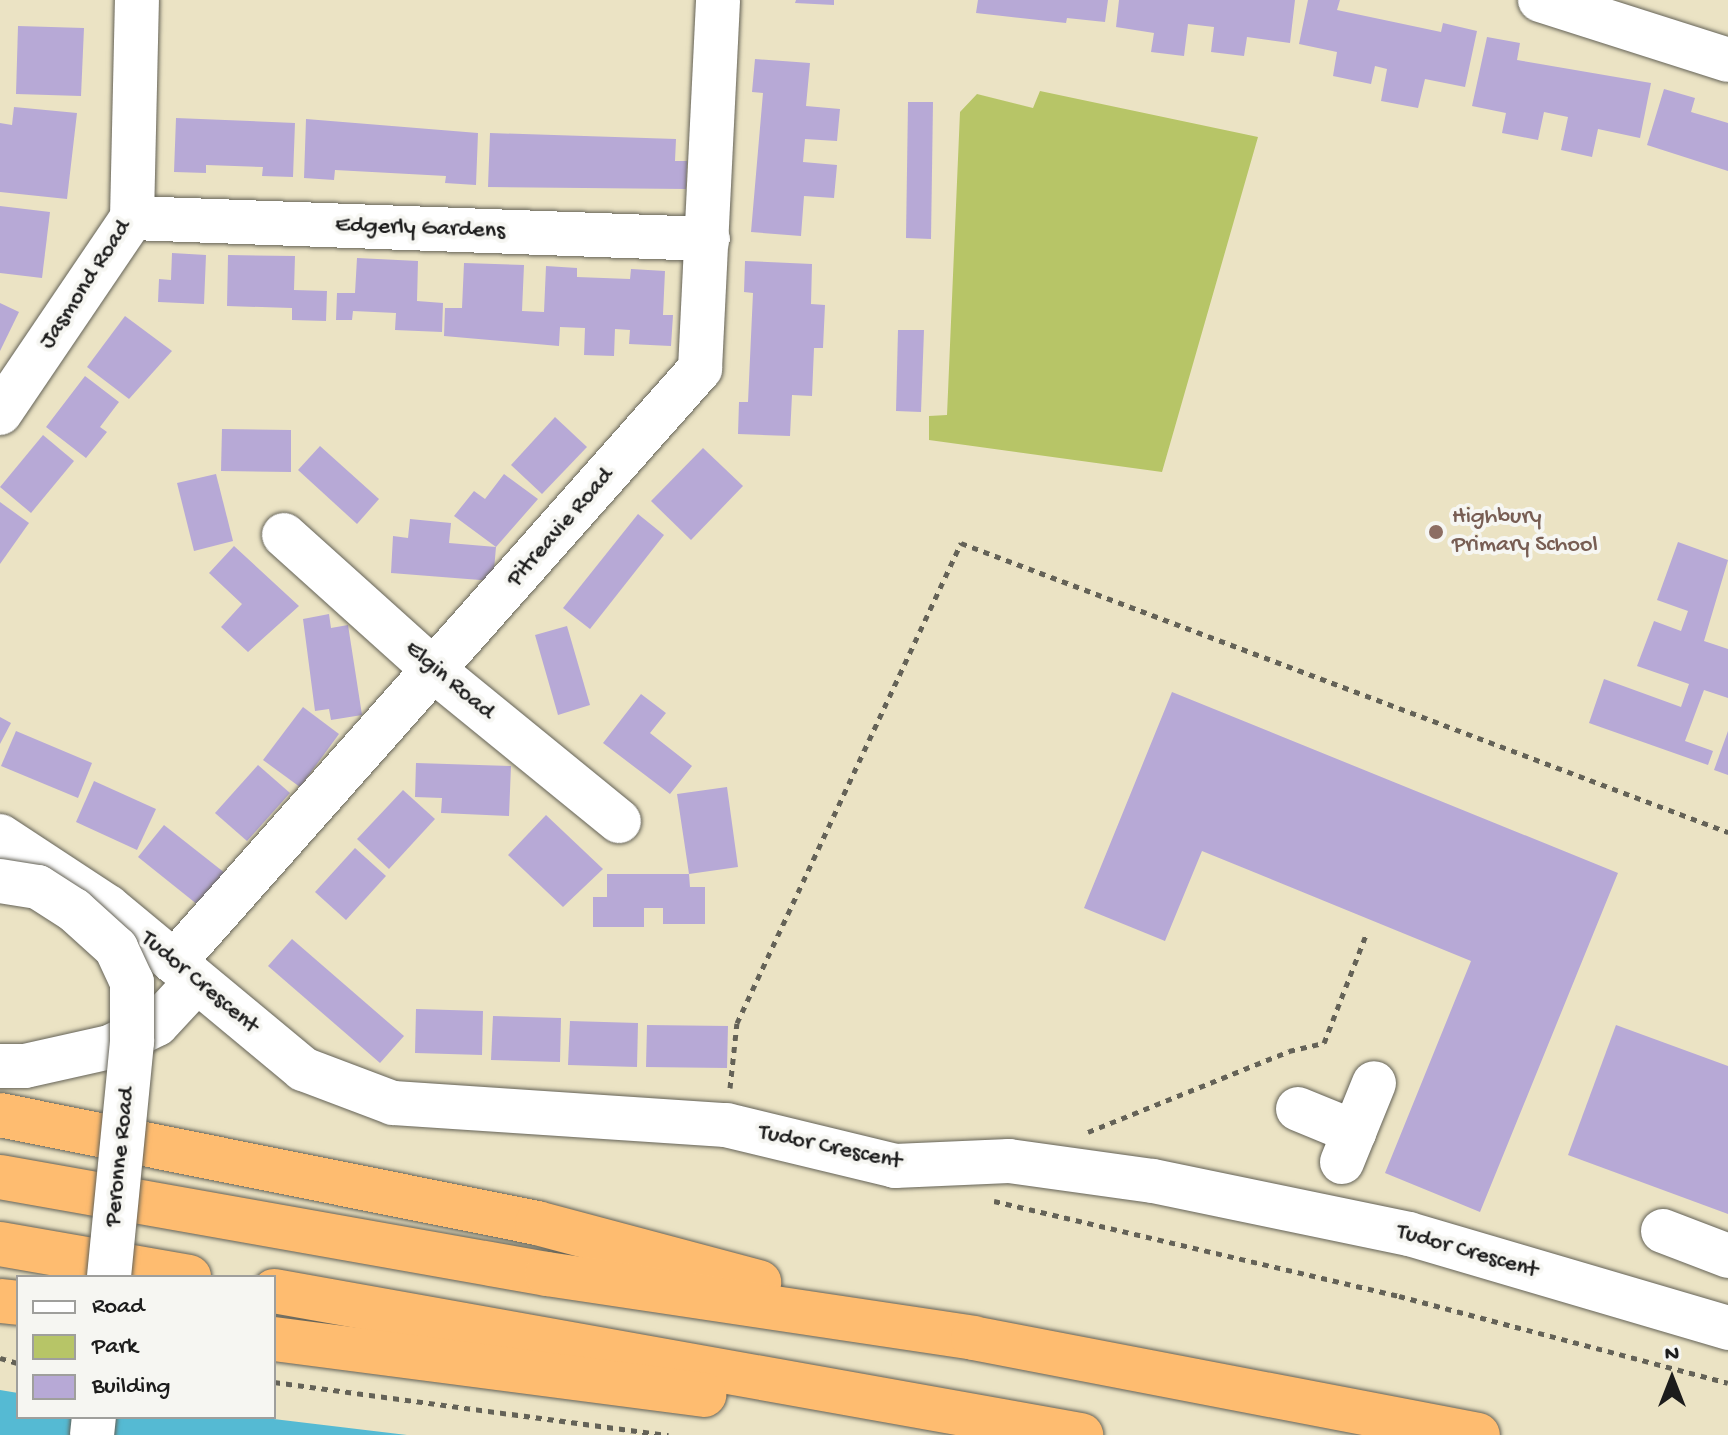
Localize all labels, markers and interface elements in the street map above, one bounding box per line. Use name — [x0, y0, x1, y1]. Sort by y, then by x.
street label: Edgerly Gardens — [335, 212, 505, 246]
street label: Jasmond Road — [34, 215, 138, 355]
street label: Pitreavie Road — [501, 462, 621, 594]
place label: Highbury Primary School — [1452, 504, 1598, 560]
marker: Highbury Primary School — [1427, 523, 1445, 541]
street label: Elgin Road — [398, 635, 500, 727]
street label: Tudor Crescent — [134, 925, 264, 1041]
street label: Peronne Road — [99, 1086, 143, 1228]
street label: Tudor Crescent — [756, 1119, 904, 1177]
street label: Tudor Crescent — [1393, 1218, 1541, 1286]
legend — [16, 1275, 276, 1419]
text: Road — [92, 1293, 144, 1322]
text: Park — [92, 1333, 138, 1362]
north arrow — [1632, 1339, 1712, 1419]
text: N — [1665, 1342, 1679, 1368]
text: Building — [92, 1373, 170, 1402]

